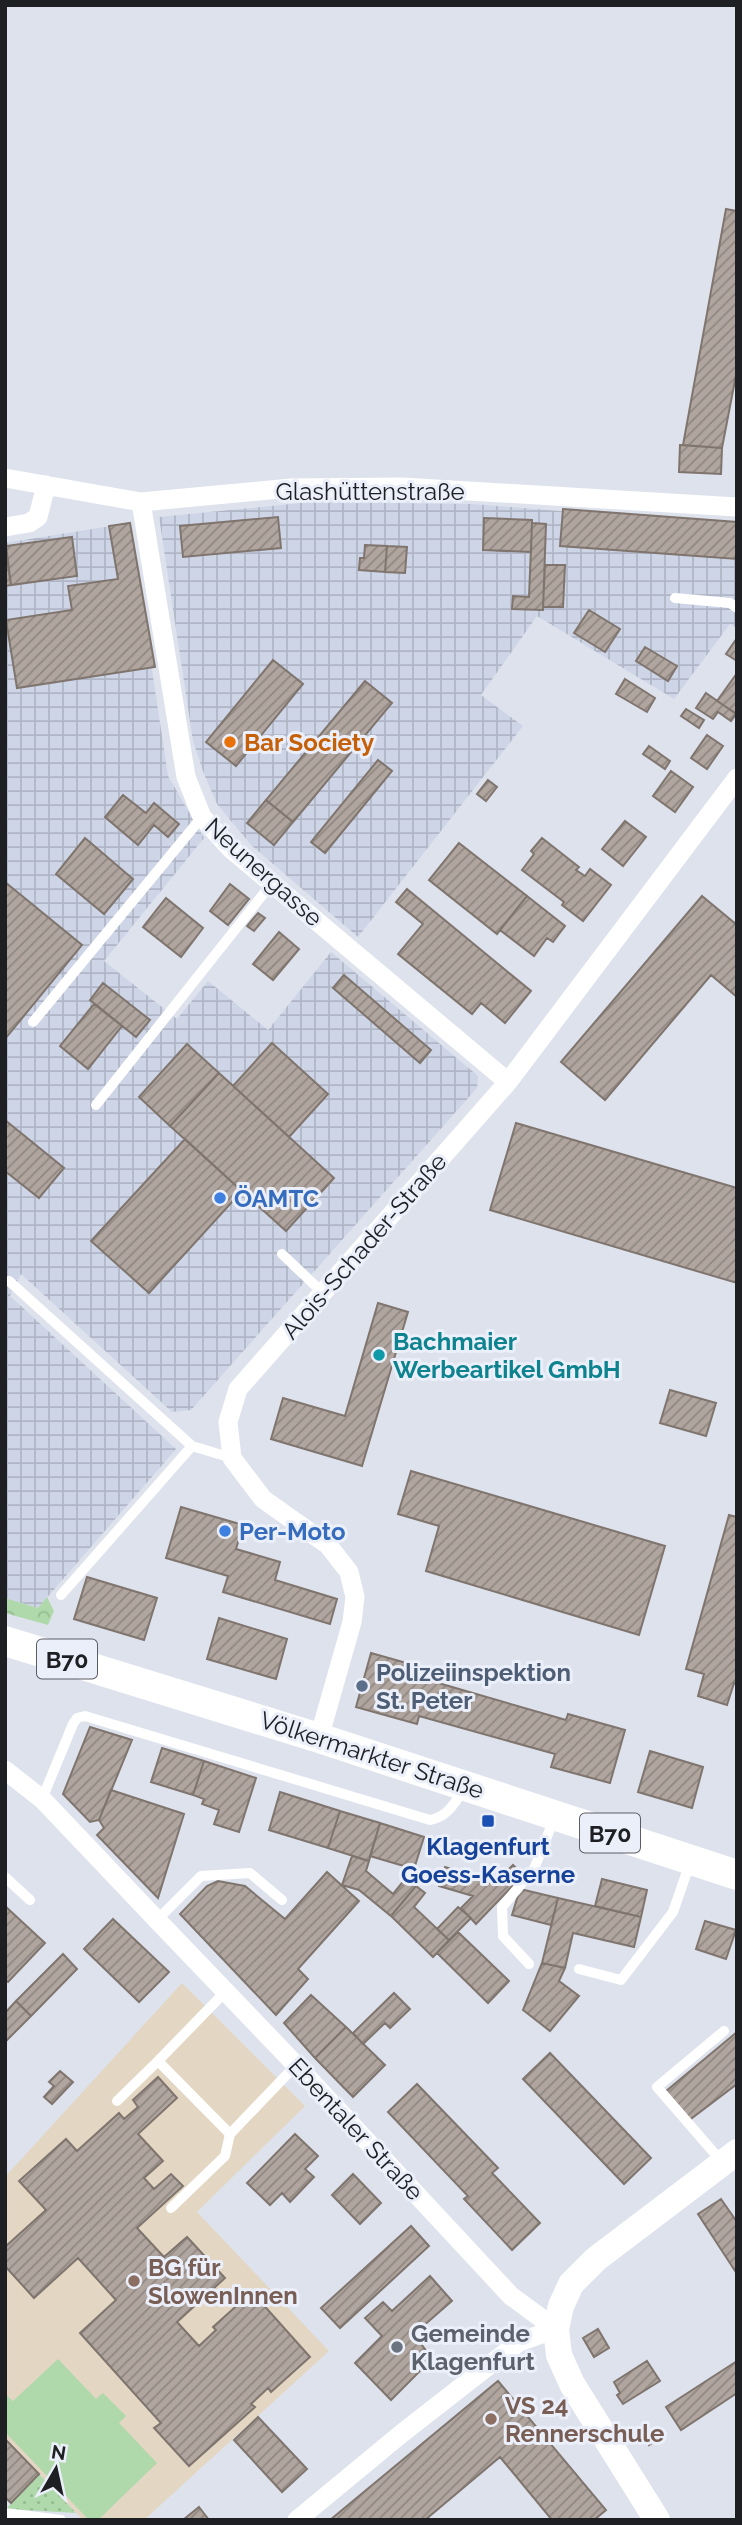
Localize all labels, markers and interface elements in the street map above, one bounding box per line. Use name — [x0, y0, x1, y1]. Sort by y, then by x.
street label: Glashüttenstraße — [276, 477, 464, 506]
place label: Bar Society — [244, 728, 374, 757]
marker: Bar Society — [222, 734, 238, 750]
street label: Neunergasse — [199, 812, 329, 932]
street label: Alois-Schader-Straße — [275, 1147, 453, 1345]
place label: ÖAMTC — [234, 1184, 320, 1213]
marker: ÖAMTC — [212, 1190, 228, 1206]
place label: Bachmaier Werbeartikel GmbH — [393, 1327, 621, 1384]
marker: Bachmaier Werbeartikel GmbH — [371, 1347, 387, 1363]
place label: Per-Moto — [239, 1517, 345, 1546]
marker: Per-Moto — [217, 1523, 233, 1539]
road number: B70 — [37, 1640, 97, 1678]
place label: Polizeiinspektion St. Peter — [376, 1658, 571, 1715]
marker: Polizeiinspektion St. Peter — [354, 1678, 370, 1694]
street label: Völkermarkter Straße — [257, 1705, 487, 1805]
marker: Klagenfurt Goess-Kaserne — [480, 1813, 496, 1829]
road number: B70 — [580, 1814, 640, 1852]
place label: Klagenfurt Goess-Kaserne — [401, 1832, 575, 1889]
street label: Ebentaler Straße — [283, 2052, 429, 2206]
place label: BG für SlowenInnen — [148, 2253, 298, 2310]
marker: BG für SlowenInnen — [126, 2273, 142, 2289]
place label: Gemeinde Klagenfurt — [411, 2319, 535, 2376]
marker: Gemeinde Klagenfurt — [389, 2339, 405, 2355]
place label: VS 24 Rennerschule — [505, 2391, 664, 2448]
marker: VS 24 Rennerschule — [483, 2411, 499, 2427]
north arrow — [21, 2434, 91, 2504]
text: N — [50, 2440, 68, 2464]

